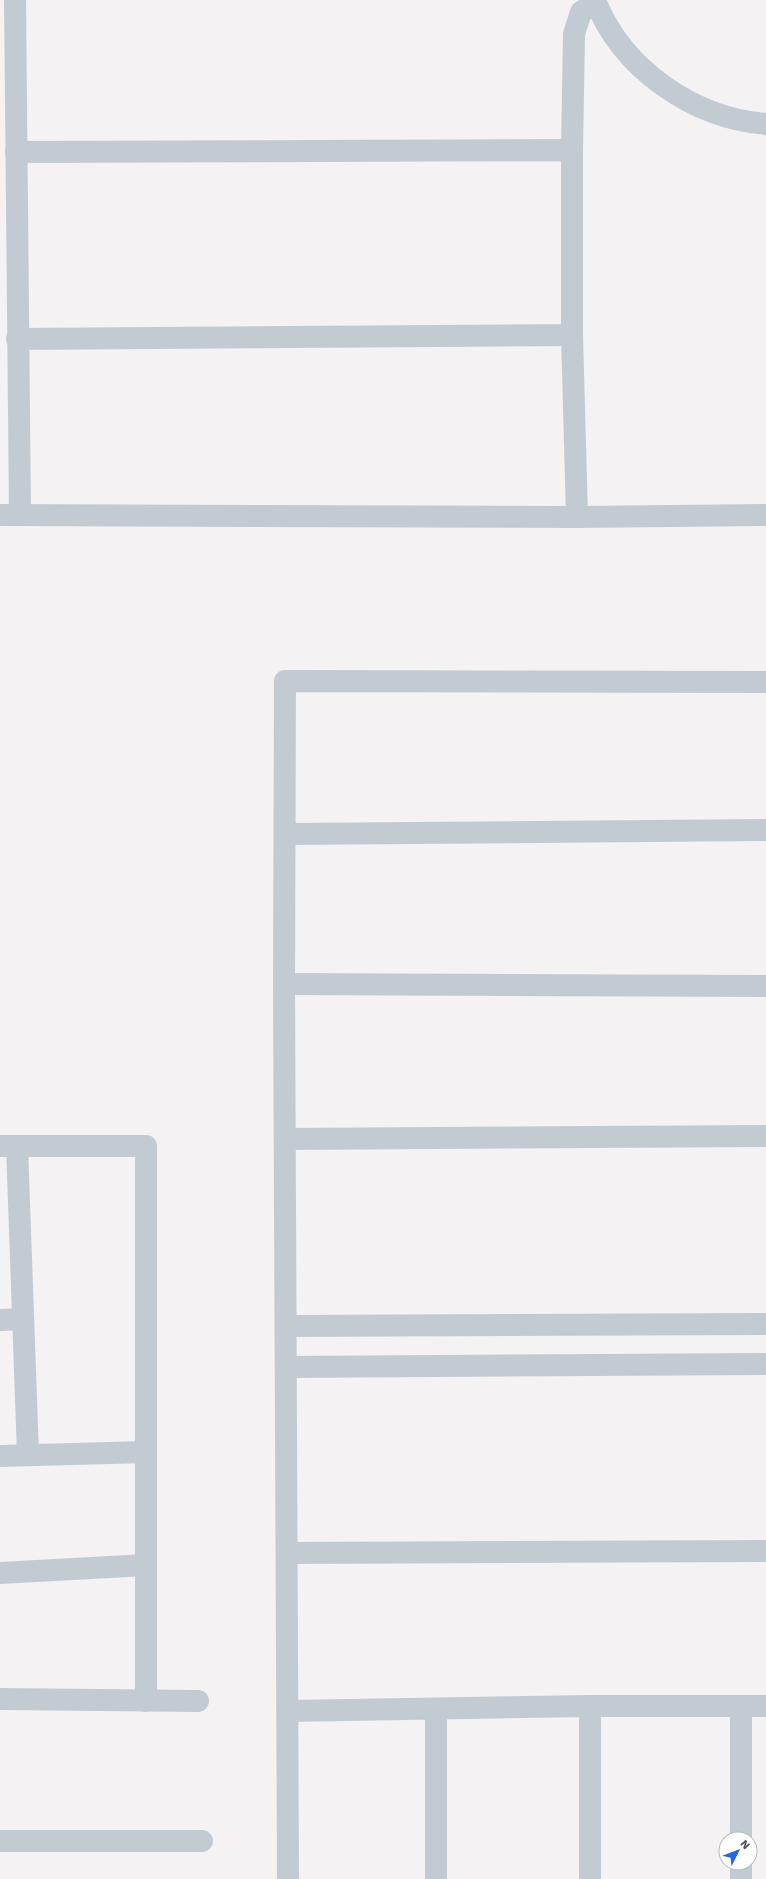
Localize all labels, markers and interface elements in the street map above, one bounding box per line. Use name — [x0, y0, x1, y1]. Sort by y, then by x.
north arrow — [718, 1831, 758, 1871]
text: N — [738, 1837, 753, 1852]

